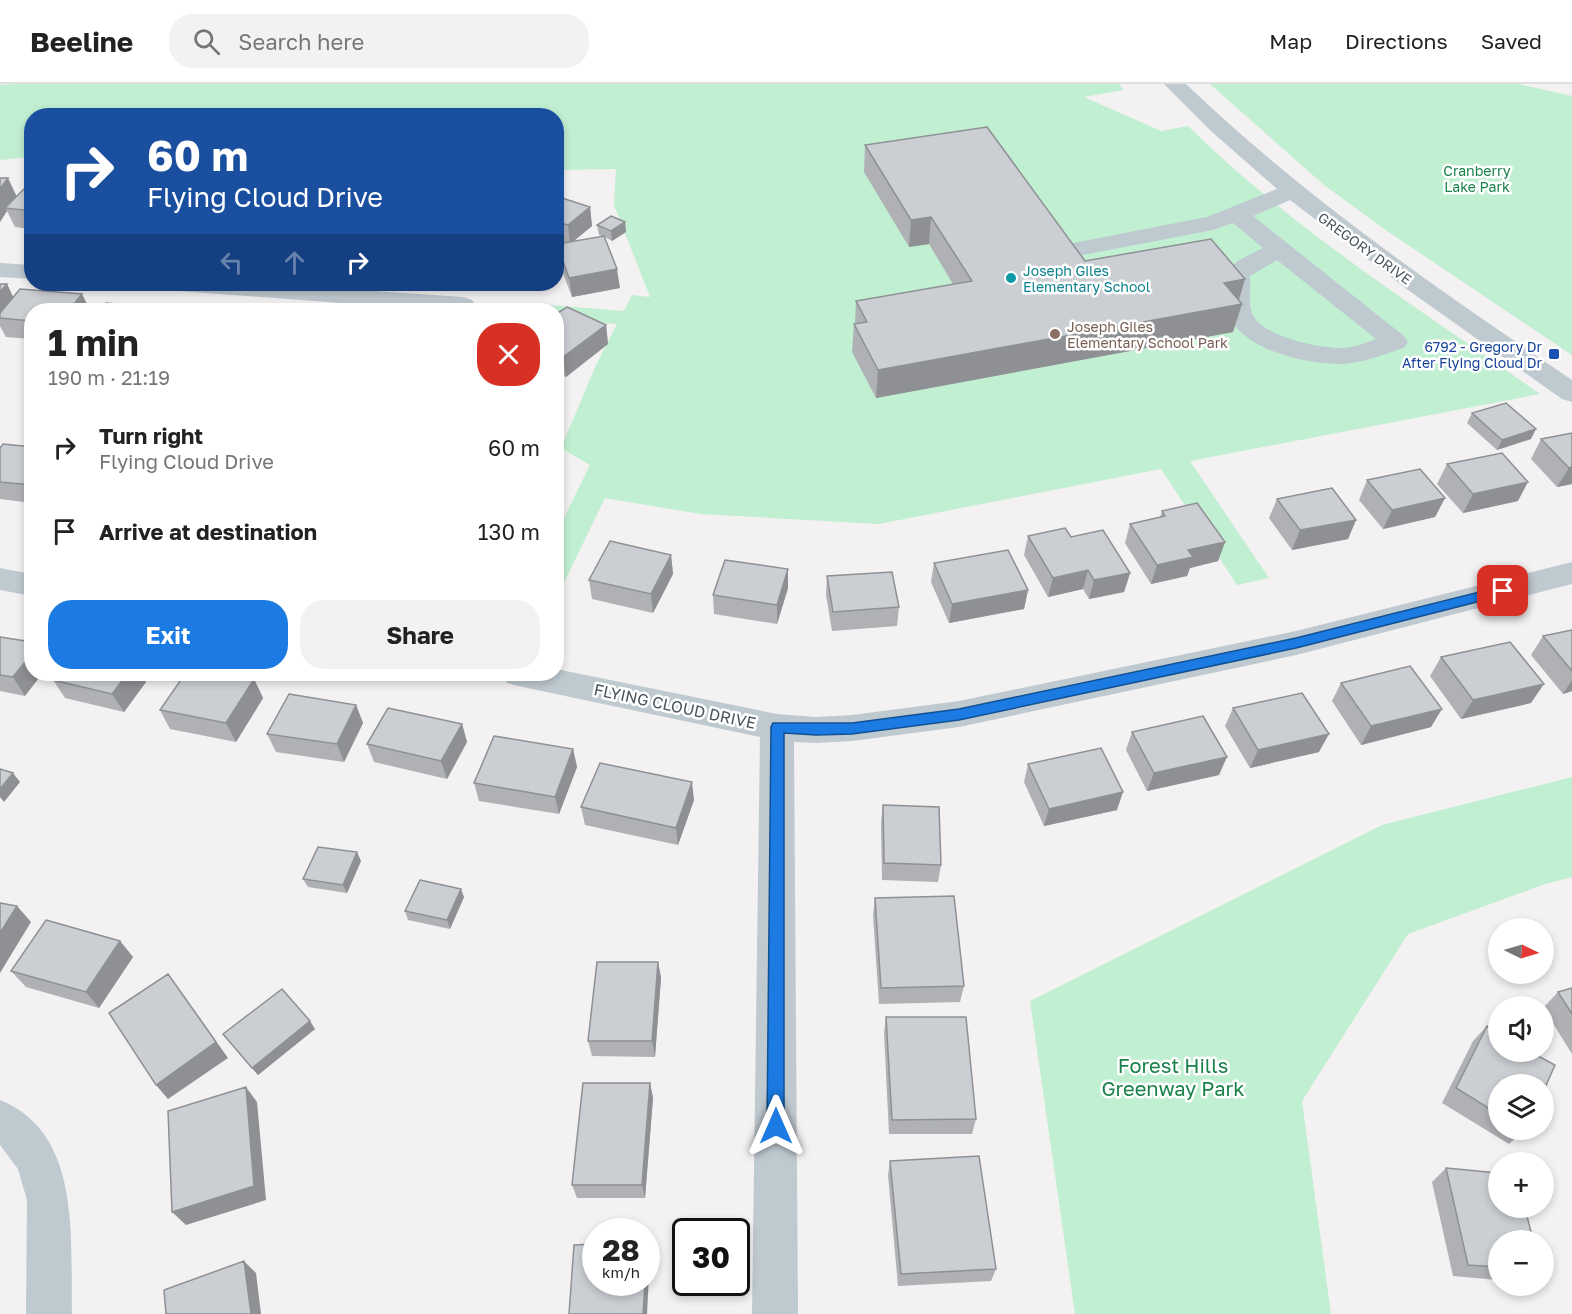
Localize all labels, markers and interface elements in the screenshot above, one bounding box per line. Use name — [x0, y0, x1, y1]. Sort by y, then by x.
search box — [169, 14, 589, 68]
text: Beeline — [30, 25, 133, 58]
icon: search — [190, 25, 223, 58]
text: Search here — [238, 28, 364, 55]
text: Map — [1269, 28, 1312, 54]
text: Directions — [1345, 28, 1448, 54]
text: Saved — [1481, 28, 1542, 54]
text: 60 m — [147, 130, 248, 180]
icon: right — [48, 132, 126, 210]
park label: Cranberry Lake Park — [1443, 162, 1511, 195]
text: Flying Cloud Drive — [147, 181, 383, 213]
street label: GREGORY DRIVE — [1315, 208, 1415, 288]
icon: left — [215, 246, 248, 279]
icon: ahead — [278, 246, 311, 279]
icon: right — [341, 246, 374, 279]
place label: Joseph Giles Elementary School — [1023, 262, 1150, 295]
marker: Joseph Giles Elementary School — [1004, 271, 1018, 285]
place label: Joseph Giles Elementary School Park — [1067, 318, 1228, 351]
text: 1 min — [48, 321, 139, 364]
button: close — [477, 323, 540, 386]
marker: Joseph Giles Elementary School Park — [1048, 327, 1062, 341]
place label: 6792 - Gregory Dr After Flying Cloud Dr — [1402, 338, 1543, 371]
marker: 6792 - Gregory Dr After Flying Cloud Dr — [1547, 347, 1561, 361]
text: 190 m · 21:19 — [48, 365, 170, 389]
text: Turn right — [99, 422, 203, 449]
icon: right — [48, 431, 81, 464]
text: 60 m — [488, 434, 540, 461]
text: Flying Cloud Drive — [99, 449, 274, 473]
icon: arrive — [48, 515, 81, 548]
text: Arrive at destination — [99, 518, 317, 545]
text: 130 m — [478, 518, 540, 545]
pin — [1477, 565, 1528, 616]
icon: arrive — [1486, 574, 1519, 607]
button: Exit — [48, 600, 288, 669]
button: Share — [300, 600, 540, 669]
street label: FLYING CLOUD DRIVE — [592, 679, 758, 733]
north arrow — [1488, 918, 1554, 984]
map controls — [1488, 918, 1554, 1296]
button: sound — [1488, 996, 1554, 1062]
park label: Forest Hills Greenway Park — [1101, 1053, 1245, 1100]
button: layers — [1488, 1074, 1554, 1140]
position arrow — [744, 1094, 808, 1158]
button: + — [1488, 1152, 1554, 1218]
speed limit sign: 30 — [672, 1218, 750, 1296]
button: − — [1488, 1230, 1554, 1296]
text: 28 — [602, 1232, 640, 1268]
text: km/h — [602, 1263, 640, 1281]

